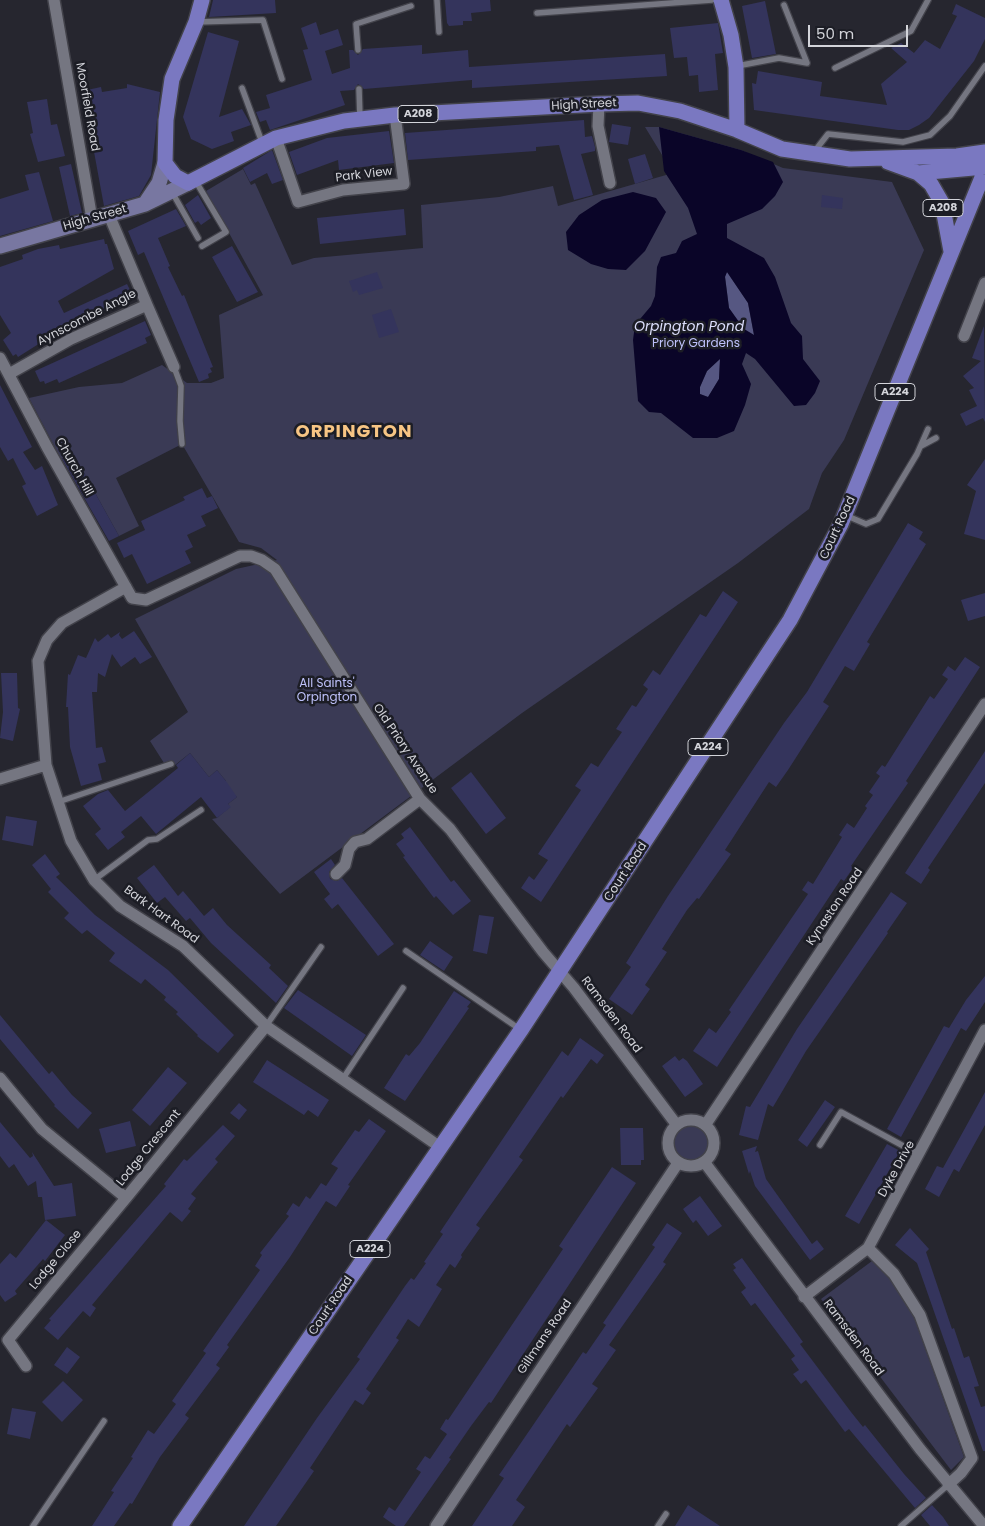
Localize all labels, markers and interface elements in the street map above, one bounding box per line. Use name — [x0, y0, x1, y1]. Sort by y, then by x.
scale bar — [810, 15, 910, 47]
text: 50 m — [816, 23, 854, 44]
street label: Moorfield Road — [72, 61, 102, 153]
street label: High Street — [551, 96, 617, 114]
road number: A208 — [398, 106, 438, 122]
street label: Park View — [335, 164, 393, 186]
road number: A208 — [923, 200, 963, 217]
street label: High Street — [62, 202, 128, 234]
street label: Aynscombe Angle — [35, 287, 139, 349]
water label: Orpington Pond — [634, 319, 744, 335]
park label: Priory Gardens — [652, 337, 740, 351]
road number: A224 — [875, 384, 915, 401]
district label: ORPINGTON — [294, 421, 414, 443]
street label: Church Hill — [52, 435, 96, 499]
street label: Court Road — [817, 494, 859, 562]
park label: All Saints' Orpington — [297, 677, 357, 705]
street label: Old Priory Avenue — [370, 701, 440, 797]
road number: A224 — [688, 739, 728, 756]
street label: Court Road — [601, 840, 651, 904]
street label: Kynaston Road — [804, 866, 866, 948]
street label: Bark Hart Road — [121, 883, 201, 947]
street label: Ramsden Road — [578, 974, 644, 1056]
street label: Lodge Crescent — [114, 1107, 184, 1189]
street label: Dyke Drive — [876, 1138, 918, 1200]
street label: Lodge Close — [27, 1227, 85, 1293]
road number: A224 — [350, 1240, 390, 1258]
street label: Court Road — [306, 1274, 356, 1338]
street label: Gillmans Road — [515, 1297, 575, 1377]
street label: Ramsden Road — [820, 1297, 886, 1379]

